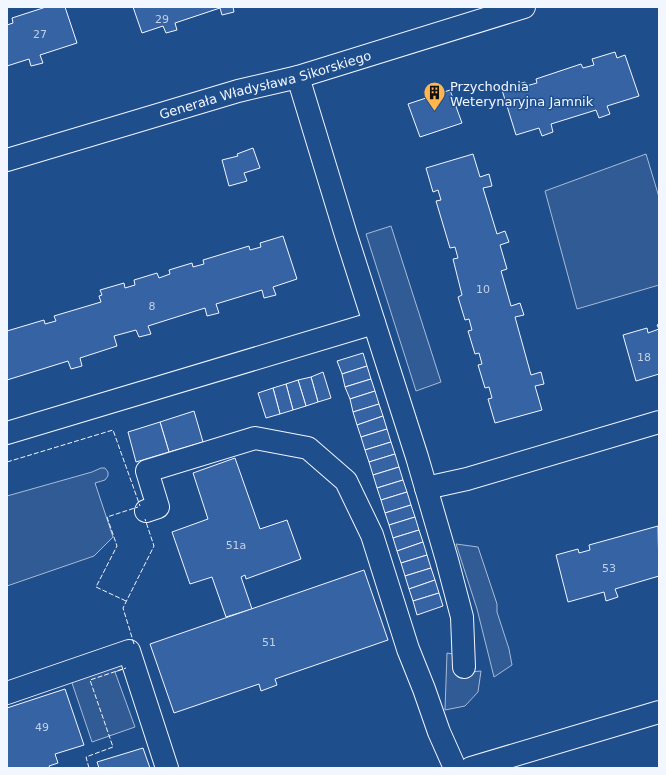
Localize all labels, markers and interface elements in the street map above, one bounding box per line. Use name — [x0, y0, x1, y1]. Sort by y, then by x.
house number: 29 — [155, 13, 169, 26]
house number: 27 — [33, 28, 47, 41]
street label: Generała Władysława Sikorskiego — [157, 47, 373, 122]
place label: Przychodnia Weterynaryjna Jamnik — [450, 79, 594, 109]
building icon: Przychodnia Weterynaryjna Jamnik — [422, 80, 448, 113]
house number: 10 — [476, 283, 490, 296]
house number: 8 — [149, 300, 156, 313]
house number: 18 — [637, 351, 651, 364]
house number: 51a — [226, 539, 246, 552]
house number: 53 — [602, 562, 616, 575]
house number: 51 — [262, 636, 276, 649]
house number: 49 — [35, 721, 49, 734]

